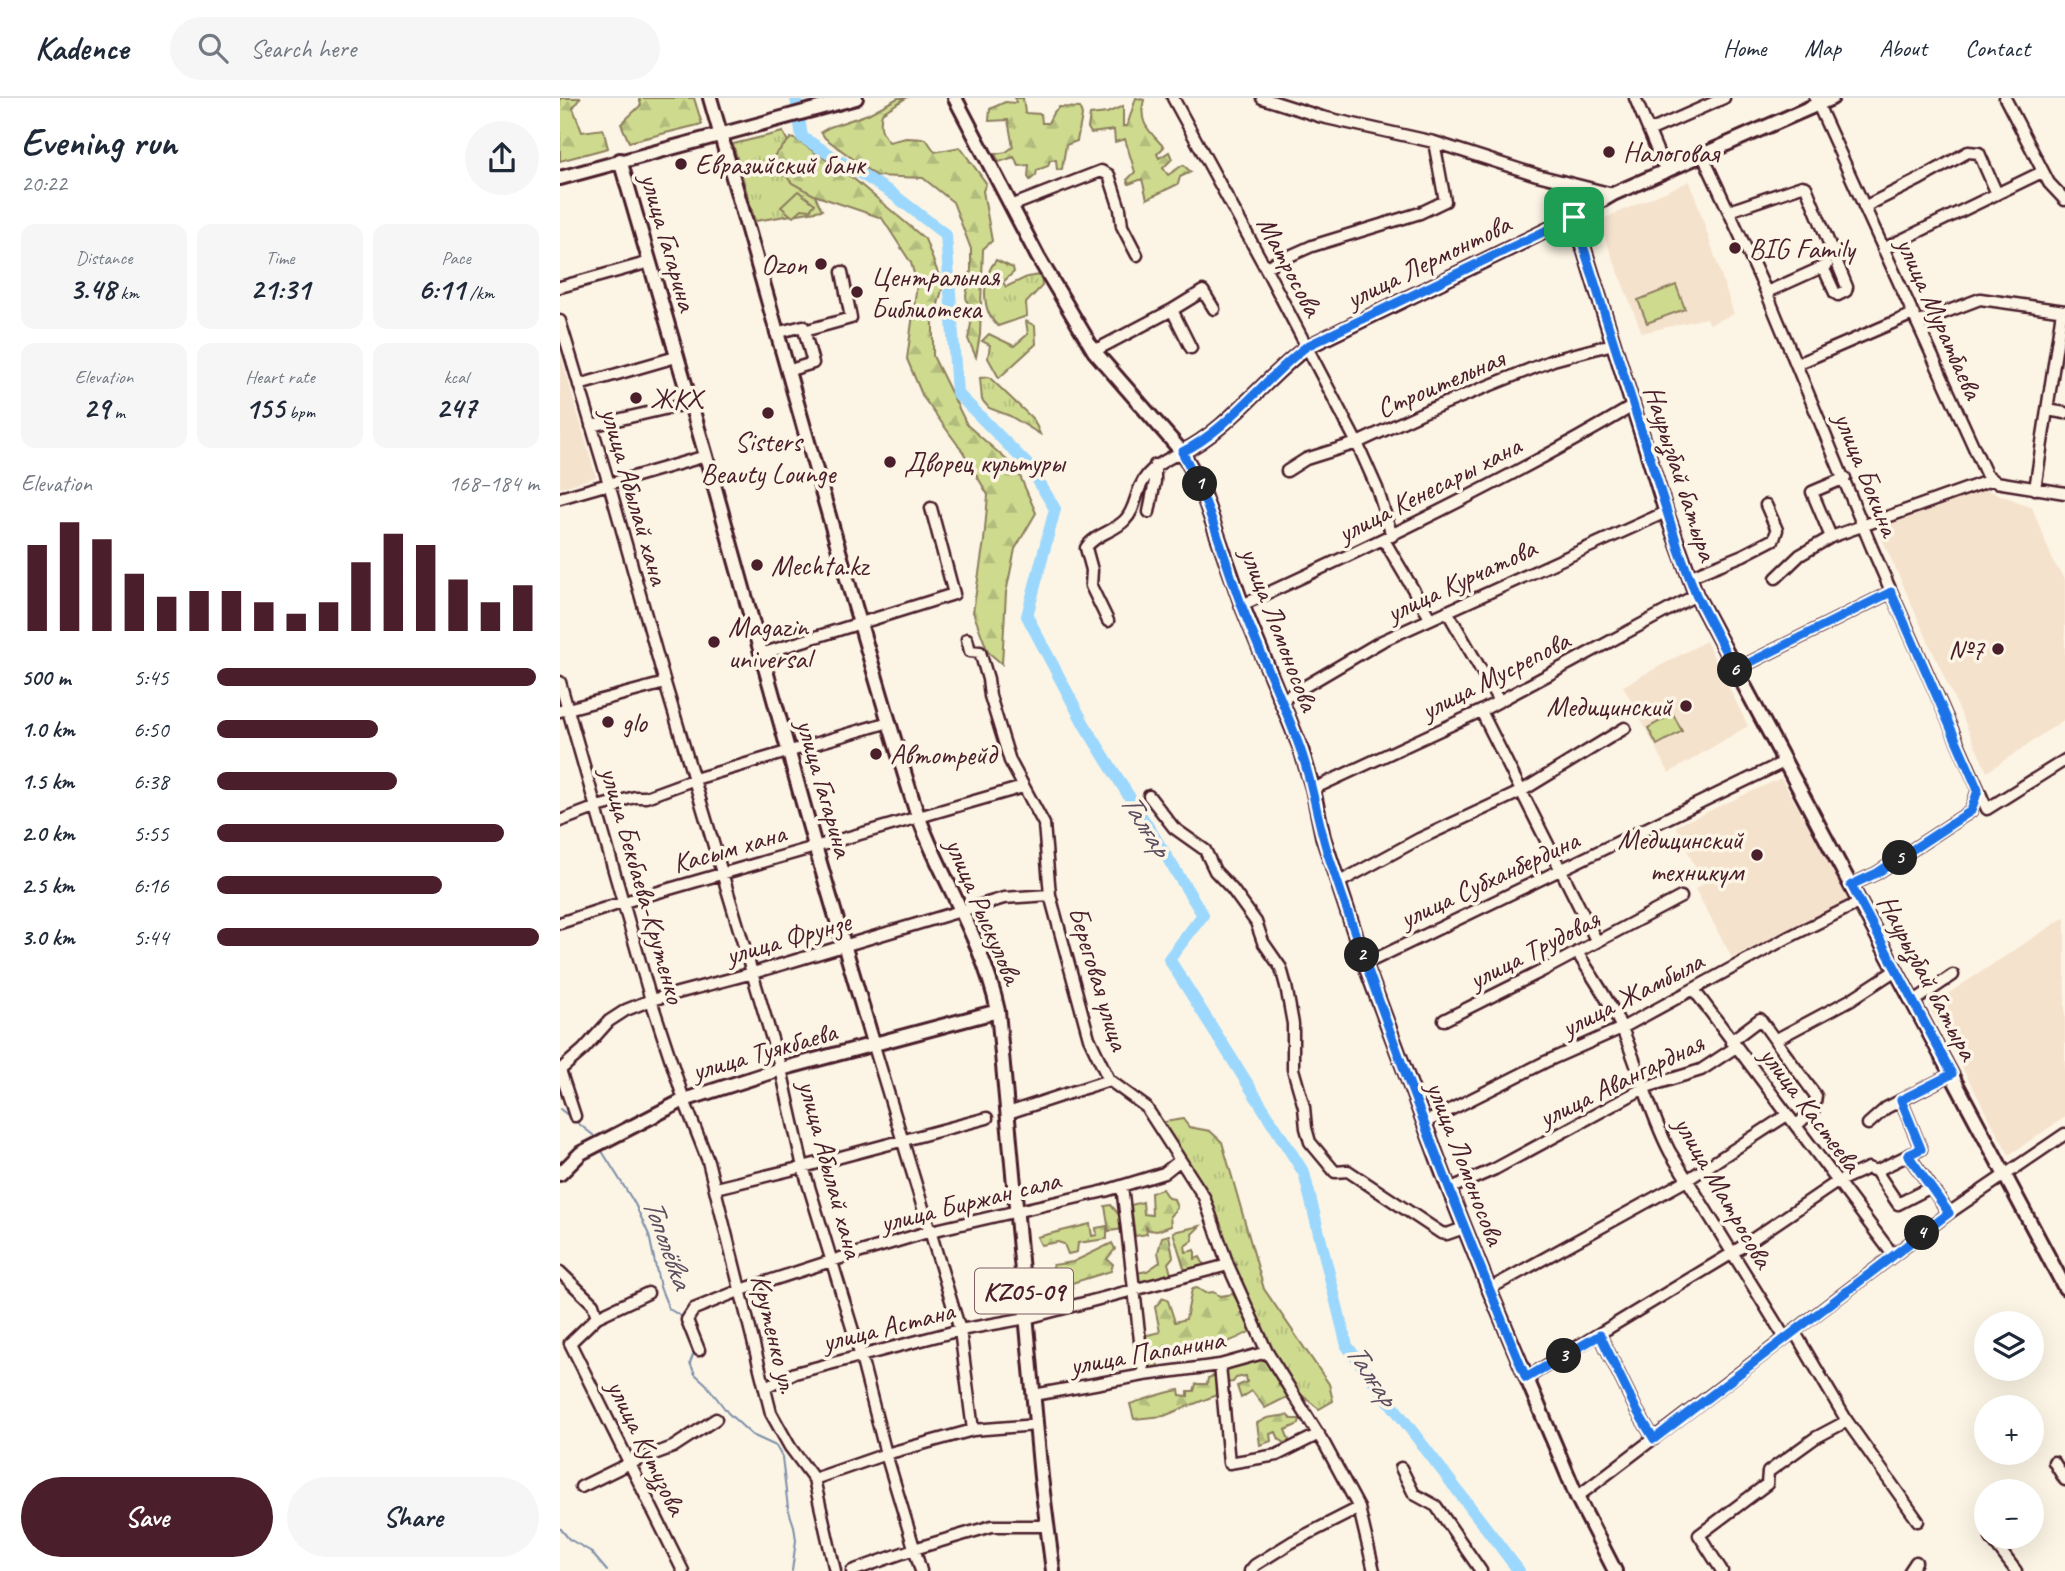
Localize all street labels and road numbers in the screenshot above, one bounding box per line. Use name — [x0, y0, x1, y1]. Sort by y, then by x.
street label: улица Гагарина — [632, 167, 706, 317]
street label: улица Лермонтова — [1338, 205, 1518, 317]
street label: Матросова — [1249, 210, 1332, 324]
street label: улица Муратбаева — [1888, 230, 1992, 406]
street label: Строительная — [1371, 340, 1511, 426]
street label: Наурызбай батыра — [1635, 381, 1726, 567]
street label: улица Абылай хана — [592, 402, 677, 590]
street label: улица Бокина — [1826, 405, 1909, 543]
street label: улица Кенесары хана — [1330, 427, 1528, 551]
street label: улица Курчатова — [1379, 529, 1543, 631]
street label: улица Ломоносова — [1232, 540, 1328, 718]
street label: улица Мусрепова — [1413, 622, 1577, 728]
street label: улица Гагарина — [788, 713, 862, 863]
street label: улица Бекбаева-Крутенко — [592, 761, 694, 1009]
street label: Касым хана — [668, 815, 791, 881]
street label: улица Субханбердина — [1392, 821, 1586, 937]
street label: улица Рыскулова — [937, 831, 1031, 992]
street label: Наурызбай батыра — [1869, 888, 1987, 1068]
street label: улица Трудовая — [1461, 901, 1606, 998]
street label: Береговая улица — [1061, 902, 1138, 1056]
street label: улица Фрунзе — [720, 903, 856, 973]
street label: улица Жамбыла — [1553, 942, 1711, 1046]
street label: улица Туякбаева — [686, 1013, 842, 1089]
street label: улица Авангардная — [1531, 1025, 1710, 1136]
street label: улица Кастеева — [1751, 1037, 1871, 1180]
street label: улица Абылай хана — [790, 1074, 872, 1263]
street label: улица Ломоносова — [1418, 1074, 1514, 1252]
street label: улица Матросова — [1665, 1108, 1782, 1276]
street label: улица Биржан сала — [875, 1161, 1065, 1241]
road number: KZ05-09 — [975, 1268, 1073, 1314]
street label: Крутенко ул. — [743, 1271, 807, 1398]
street label: улица Астана — [816, 1292, 959, 1360]
street label: улица Папанина — [1065, 1321, 1229, 1383]
street label: улица Кутузова — [597, 1372, 696, 1522]

